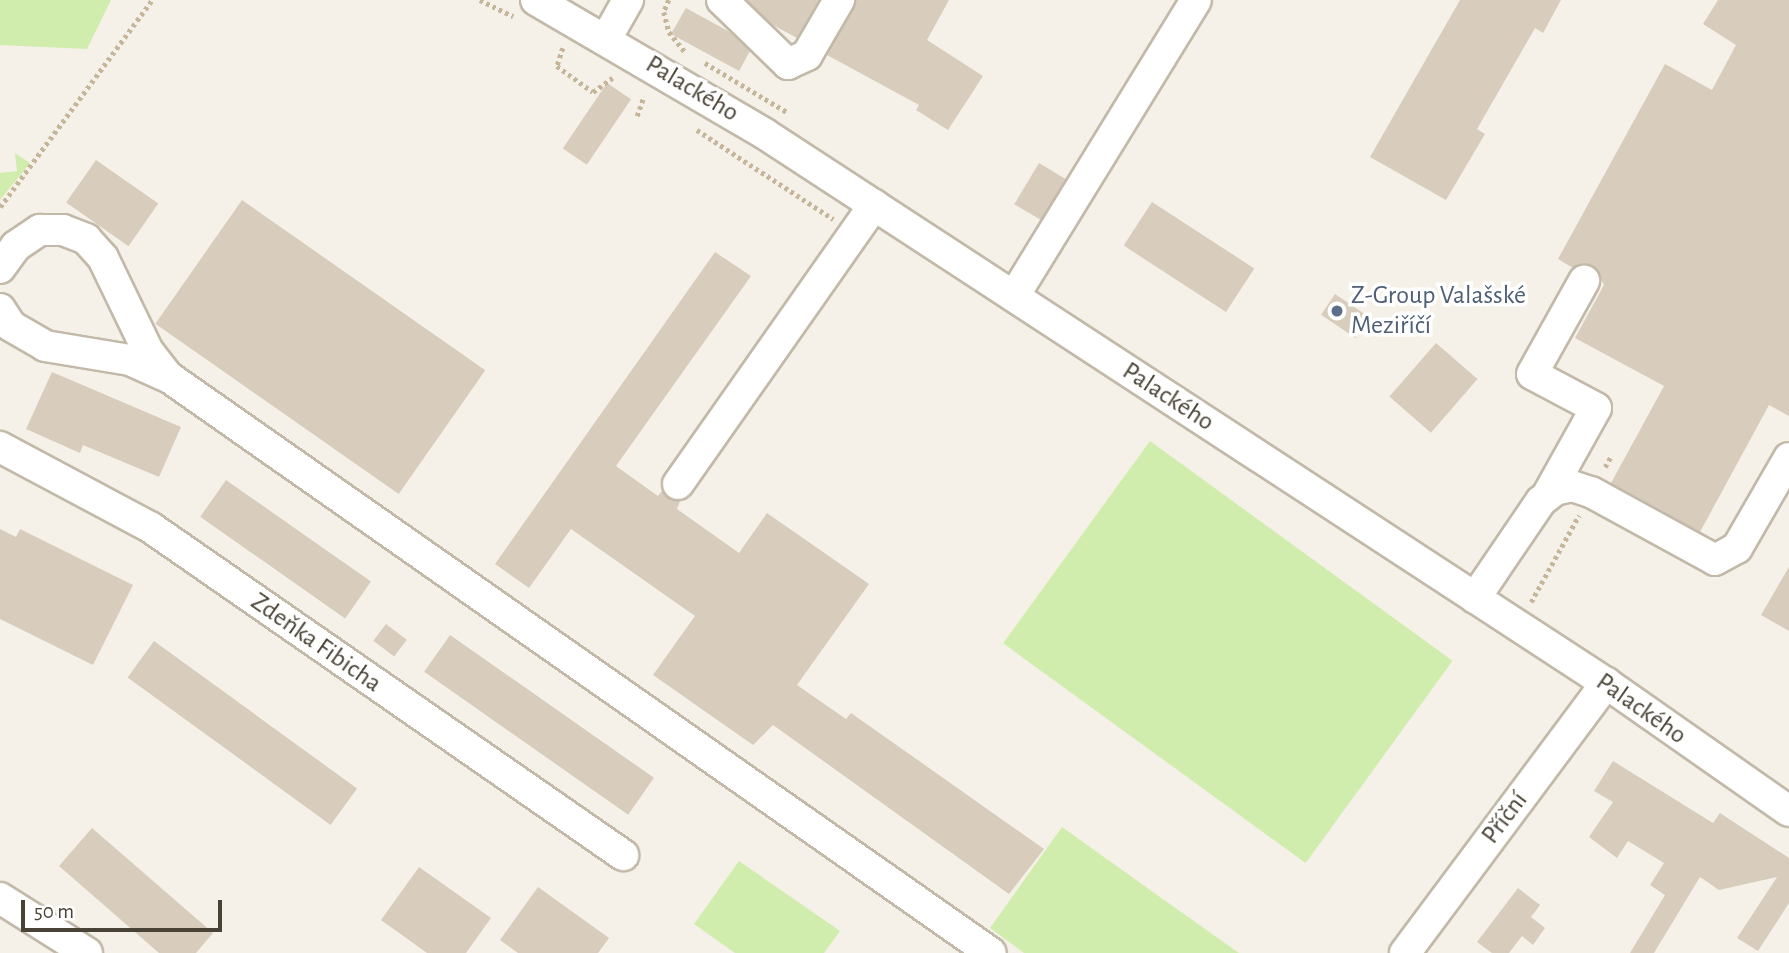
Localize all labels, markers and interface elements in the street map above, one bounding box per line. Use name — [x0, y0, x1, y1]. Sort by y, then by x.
street label: Palackého — [640, 49, 744, 129]
place label: Z-Group Valašské Meziříčí — [1351, 280, 1526, 342]
marker: Z-Group Valašské Meziříčí — [1329, 303, 1345, 319]
street label: Palackého — [1116, 356, 1220, 438]
street label: Zdeňka Fibicha — [245, 587, 387, 699]
street label: Palackého — [1590, 667, 1692, 751]
street label: Příční — [1475, 786, 1535, 850]
scale bar — [24, 886, 226, 930]
text: 50 m — [34, 901, 74, 922]

